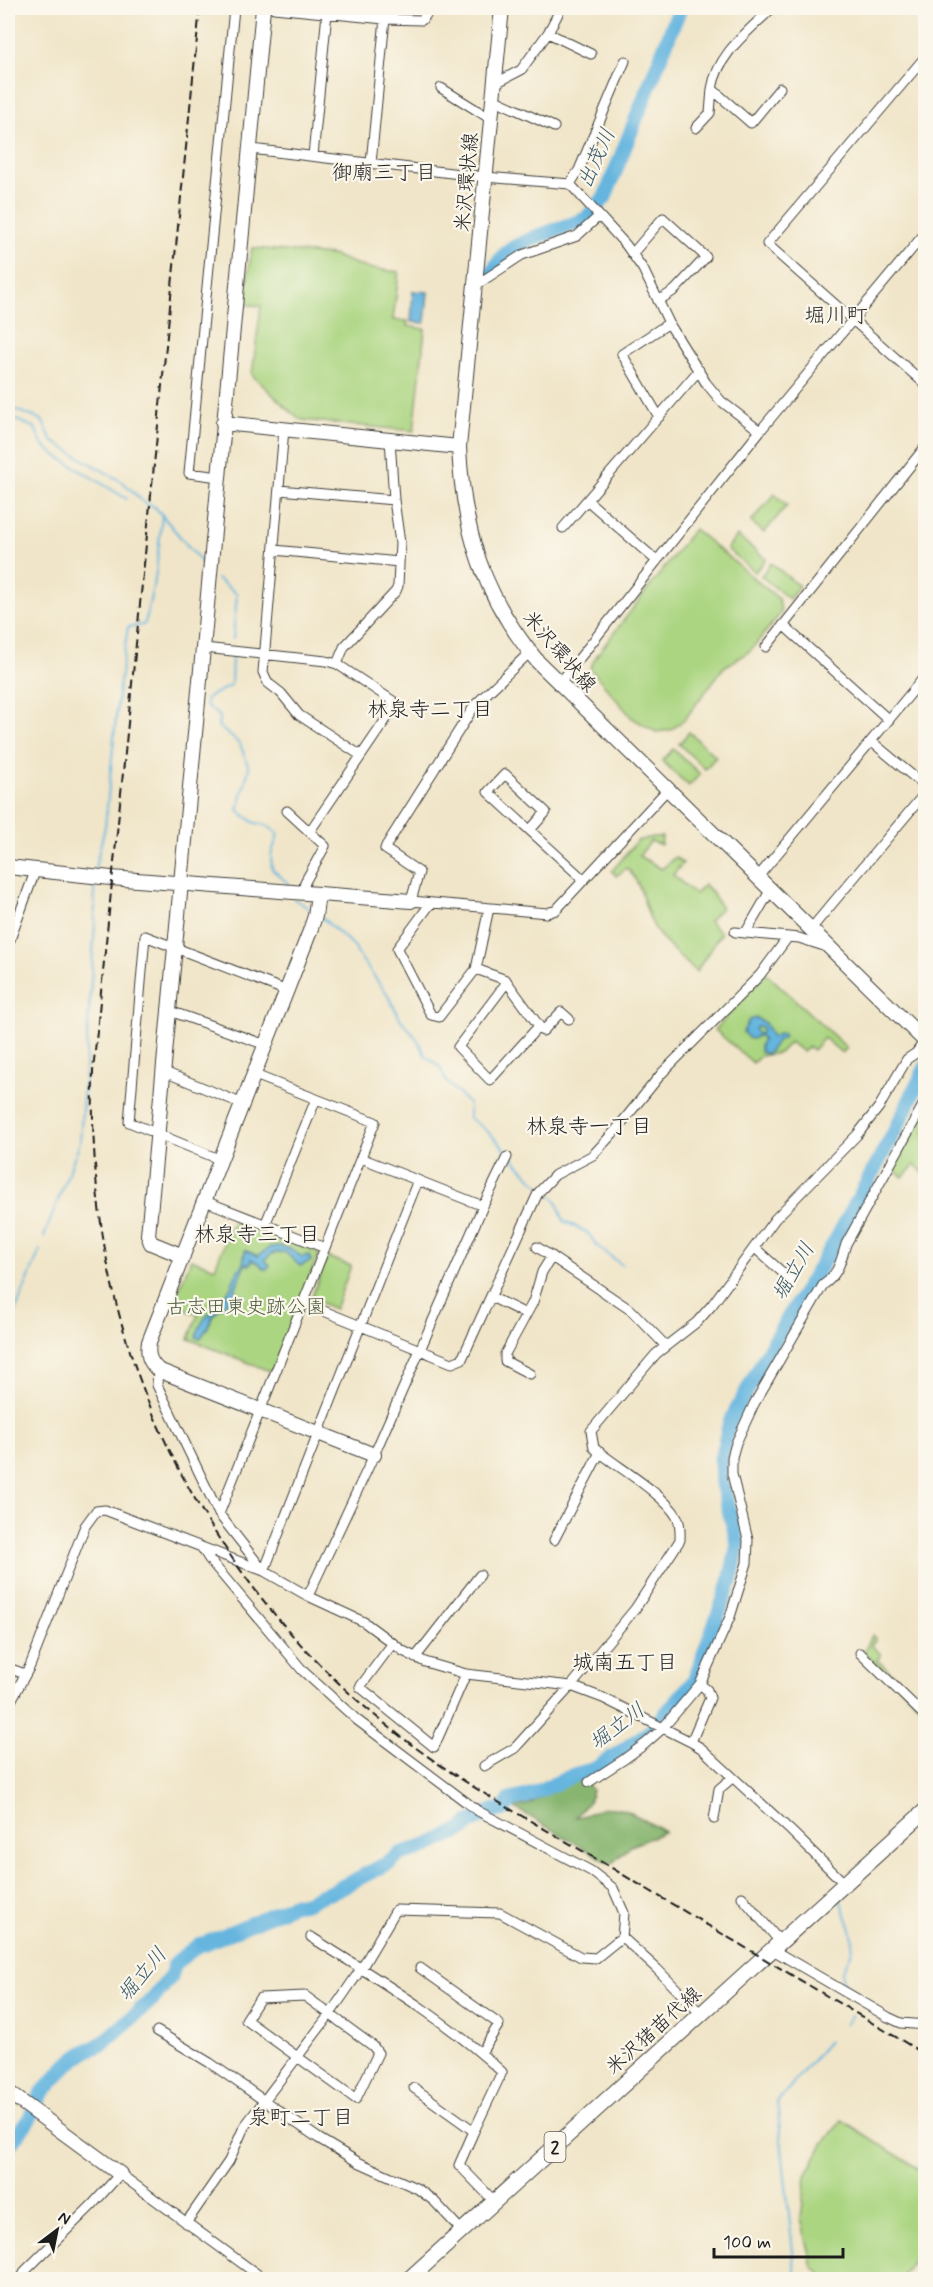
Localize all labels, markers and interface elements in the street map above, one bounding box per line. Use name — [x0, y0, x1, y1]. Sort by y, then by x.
water label: 出茂川 — [571, 124, 623, 193]
street label: 米沢環状線 — [450, 131, 485, 233]
district label: 御廟三丁目 — [332, 159, 437, 187]
district label: 堀川町 — [805, 302, 868, 330]
street label: 米沢環状線 — [516, 605, 602, 699]
district label: 林泉寺二丁目 — [367, 696, 493, 724]
district label: 林泉寺一丁目 — [526, 1113, 652, 1141]
district label: 林泉寺三丁目 — [194, 1221, 320, 1249]
water label: 堀立川 — [766, 1237, 822, 1306]
park label: 古志田東史跡公園 — [166, 1294, 326, 1321]
district label: 城南五丁目 — [573, 1649, 678, 1677]
water label: 堀立川 — [584, 1697, 651, 1757]
water label: 堀立川 — [112, 1942, 174, 2008]
street label: 米沢猪苗代線 — [600, 1981, 708, 2081]
district label: 泉町二丁目 — [249, 2104, 354, 2132]
road number: 2 — [544, 2132, 566, 2162]
north arrow — [27, 2200, 87, 2260]
text: N — [54, 2207, 74, 2230]
scale bar — [714, 2221, 843, 2259]
text: 100 m — [723, 2231, 771, 2255]

